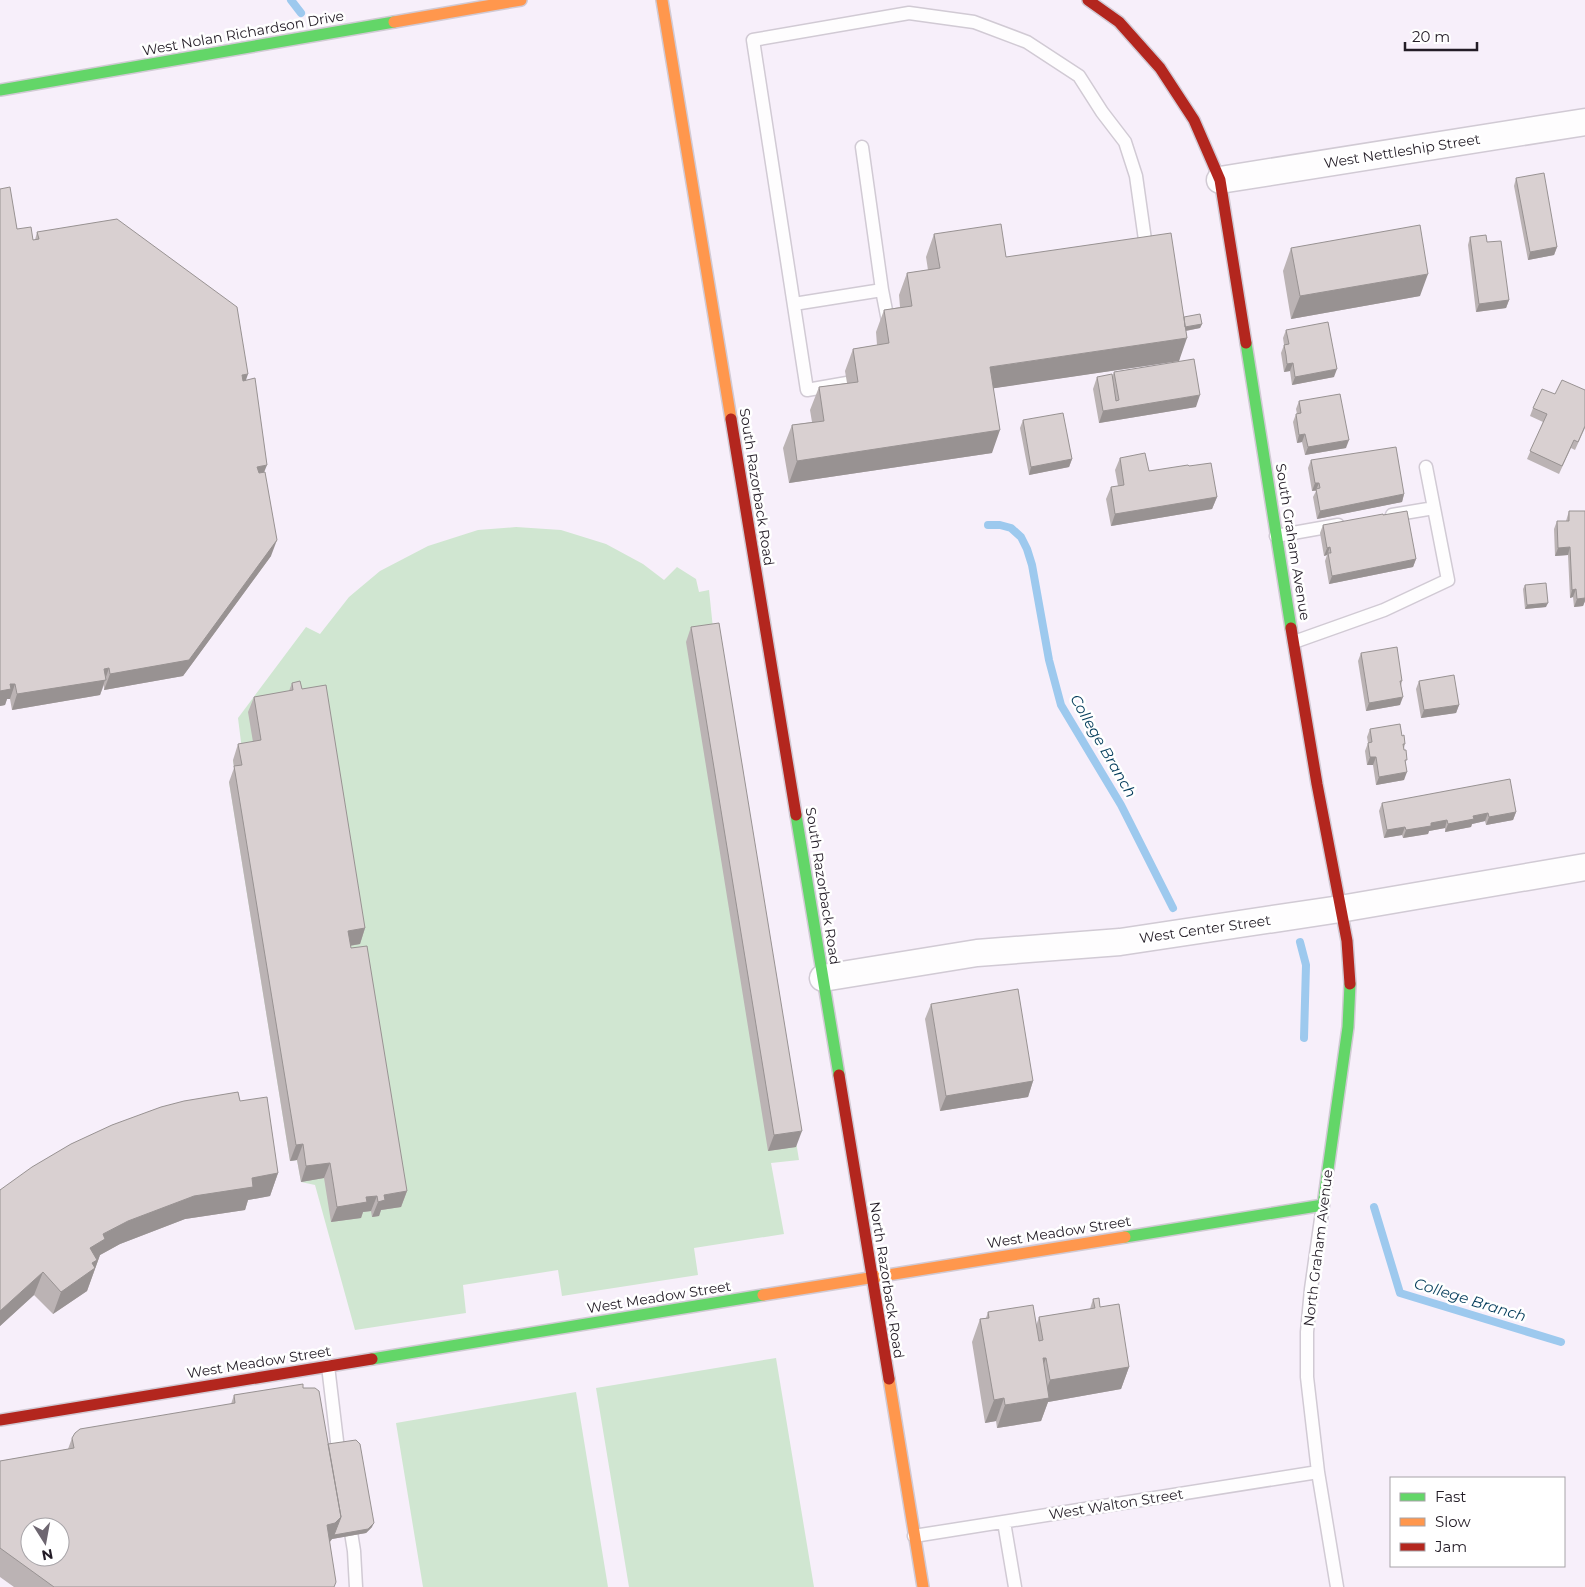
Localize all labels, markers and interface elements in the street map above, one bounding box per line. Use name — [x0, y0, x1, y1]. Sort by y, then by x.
street label: West Nolan Richardson Drive — [141, 6, 345, 60]
scale bar — [1405, 20, 1478, 52]
text: 20 m — [1412, 27, 1450, 46]
street label: West Nettleship Street — [1322, 130, 1482, 172]
street label: South Razorback Road — [736, 407, 778, 567]
street label: South Graham Avenue — [1272, 462, 1314, 622]
water label: College Branch — [1066, 691, 1141, 801]
street label: South Razorback Road — [802, 806, 844, 966]
street label: West Center Street — [1138, 911, 1272, 947]
street label: North Graham Avenue — [1299, 1168, 1337, 1328]
street label: North Razorback Road — [866, 1200, 908, 1360]
street label: West Meadow Street — [986, 1212, 1133, 1252]
water label: College Branch — [1412, 1273, 1528, 1326]
street label: West Meadow Street — [586, 1277, 733, 1317]
street label: West Meadow Street — [186, 1342, 333, 1382]
legend — [1390, 1477, 1565, 1567]
street label: West Walton Street — [1048, 1484, 1185, 1524]
text: Fast — [1435, 1487, 1466, 1506]
text: Slow — [1435, 1512, 1471, 1531]
north arrow — [20, 1517, 70, 1567]
text: Jam — [1434, 1537, 1467, 1556]
text: N — [40, 1545, 55, 1565]

